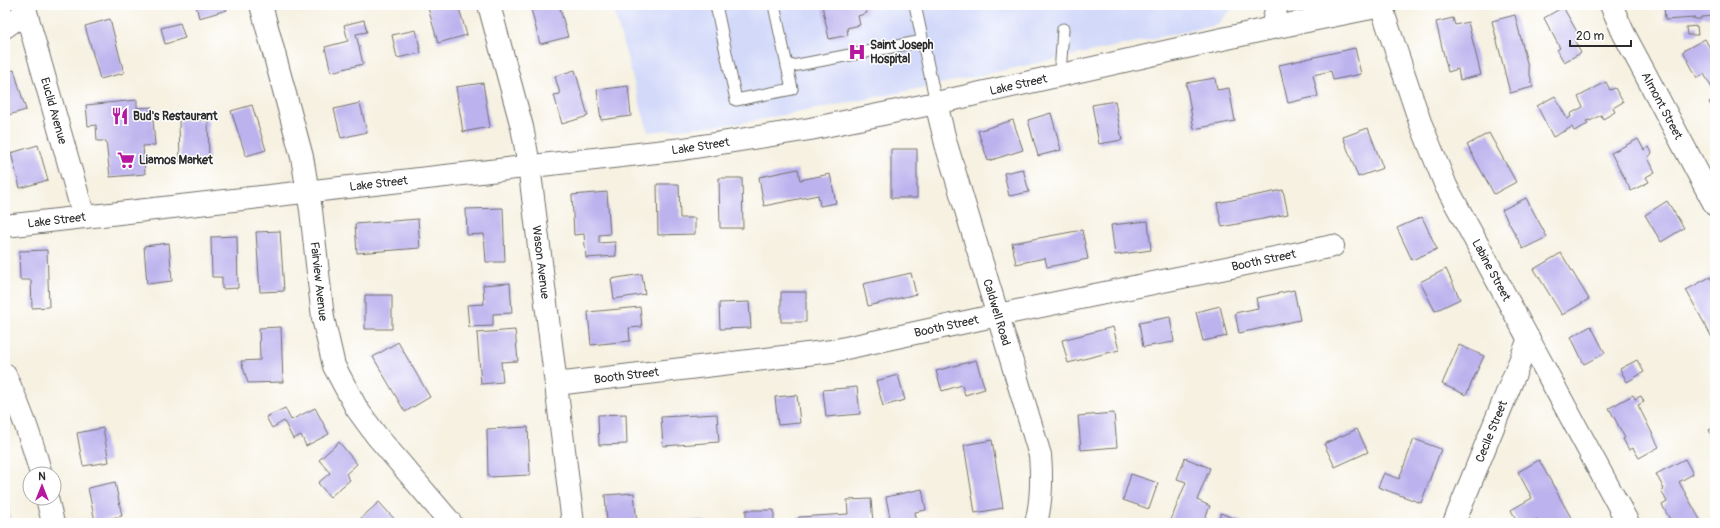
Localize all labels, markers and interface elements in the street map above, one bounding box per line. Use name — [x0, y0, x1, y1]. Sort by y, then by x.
scale bar — [1570, 22, 1631, 48]
text: 20 m — [1576, 29, 1605, 44]
place label: Saint Joseph Hospital — [870, 38, 934, 67]
hospital icon: Saint Joseph Hospital — [847, 42, 867, 62]
street label: Almont Street — [1638, 70, 1686, 142]
street label: Lake Street — [988, 71, 1049, 99]
street label: Euclid Avenue — [37, 76, 70, 146]
restaurant icon: Bud's Restaurant — [110, 106, 130, 126]
place label: Bud's Restaurant — [133, 109, 219, 124]
street label: Lake Street — [671, 135, 731, 158]
supermarket icon: Liamos Market — [116, 150, 136, 170]
place label: Liamos Market — [139, 153, 214, 168]
street label: Lake Street — [349, 173, 409, 195]
street label: Lake Street — [27, 210, 87, 231]
street label: Wason Avenue — [529, 225, 552, 300]
street label: Labine Street — [1468, 237, 1514, 304]
street label: Fairview Avenue — [307, 241, 331, 323]
street label: Booth Street — [1230, 247, 1297, 275]
street label: Caldwell Road — [979, 277, 1014, 348]
street label: Booth Street — [913, 312, 980, 341]
street label: Booth Street — [593, 365, 660, 387]
street label: Cecile Street — [1473, 398, 1511, 465]
north arrow — [22, 466, 62, 506]
text: N — [38, 470, 46, 483]

